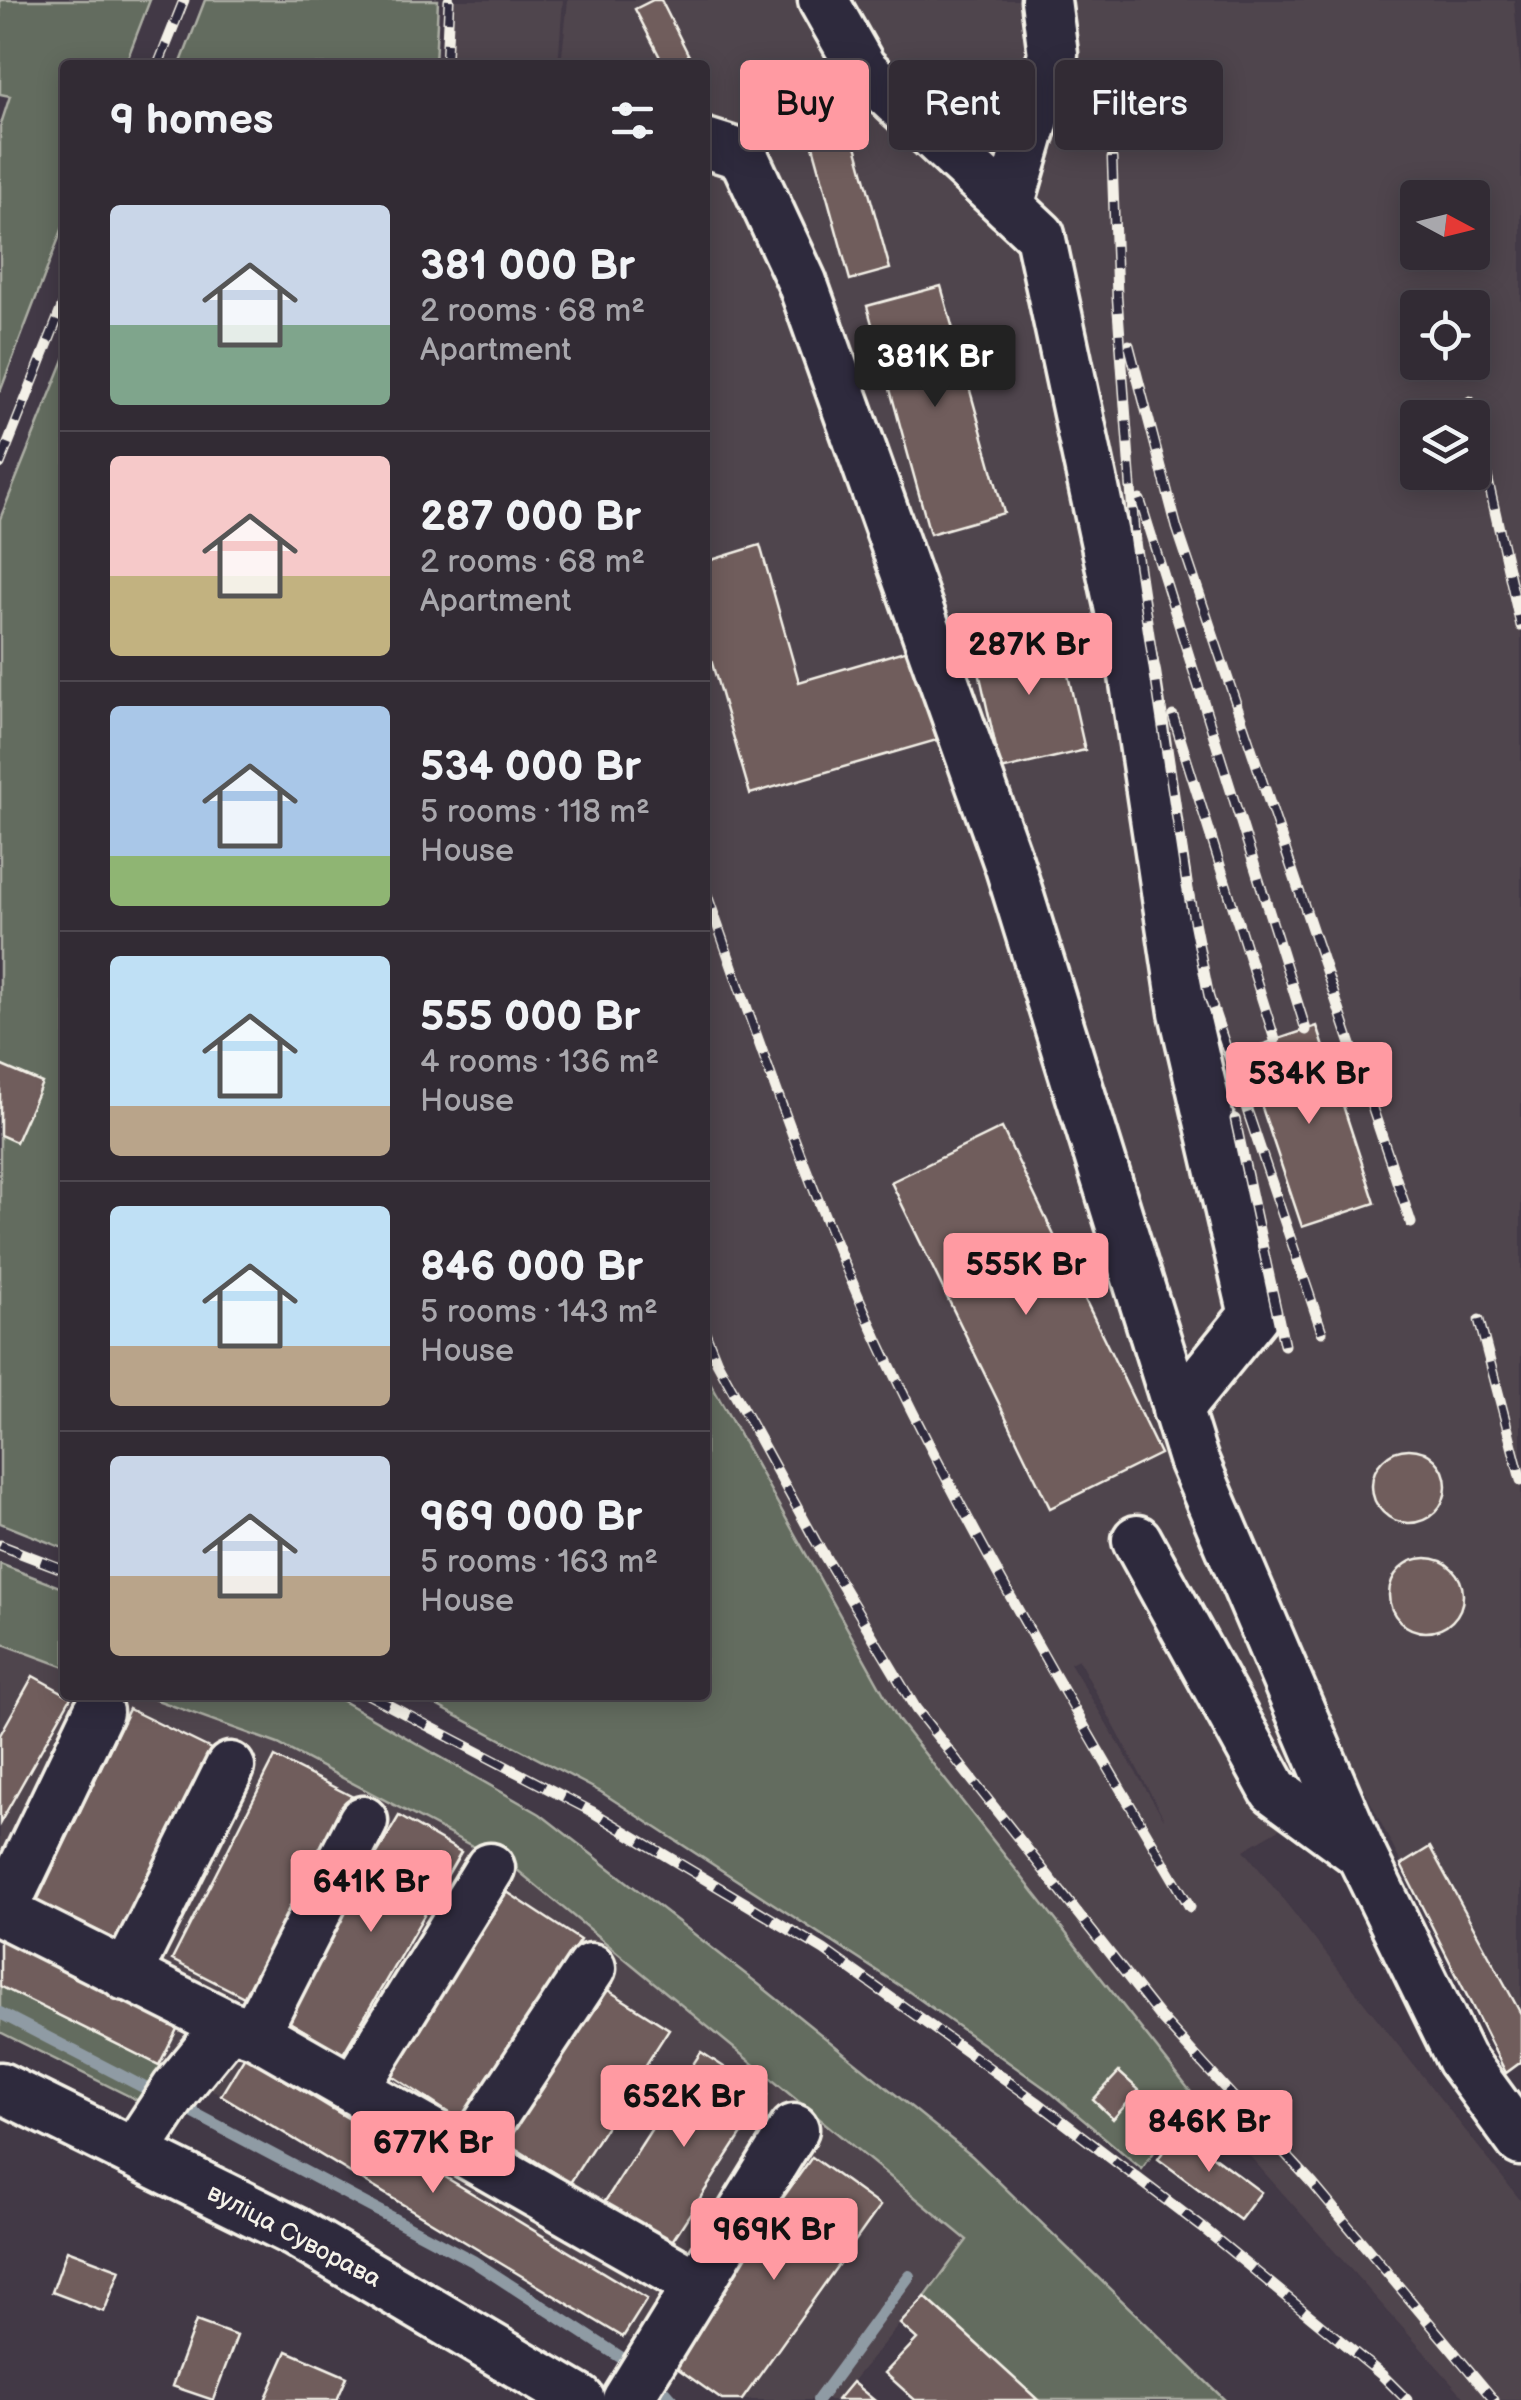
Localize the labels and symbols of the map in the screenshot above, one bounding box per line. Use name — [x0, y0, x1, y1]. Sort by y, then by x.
north arrow — [1400, 180, 1490, 270]
pin: 381K Br — [843, 325, 1027, 410]
pin: 287K Br — [937, 613, 1121, 698]
pin: 534K Br — [1217, 1042, 1401, 1127]
pin: 555K Br — [934, 1233, 1118, 1318]
pin: 641K Br — [279, 1850, 463, 1935]
pin: 652K Br — [592, 2065, 776, 2150]
pin: 846K Br — [1117, 2090, 1301, 2175]
pin: 677K Br — [341, 2111, 525, 2196]
street label: вуліца Суворава — [202, 2177, 386, 2295]
pin: 969K Br — [682, 2198, 866, 2283]

